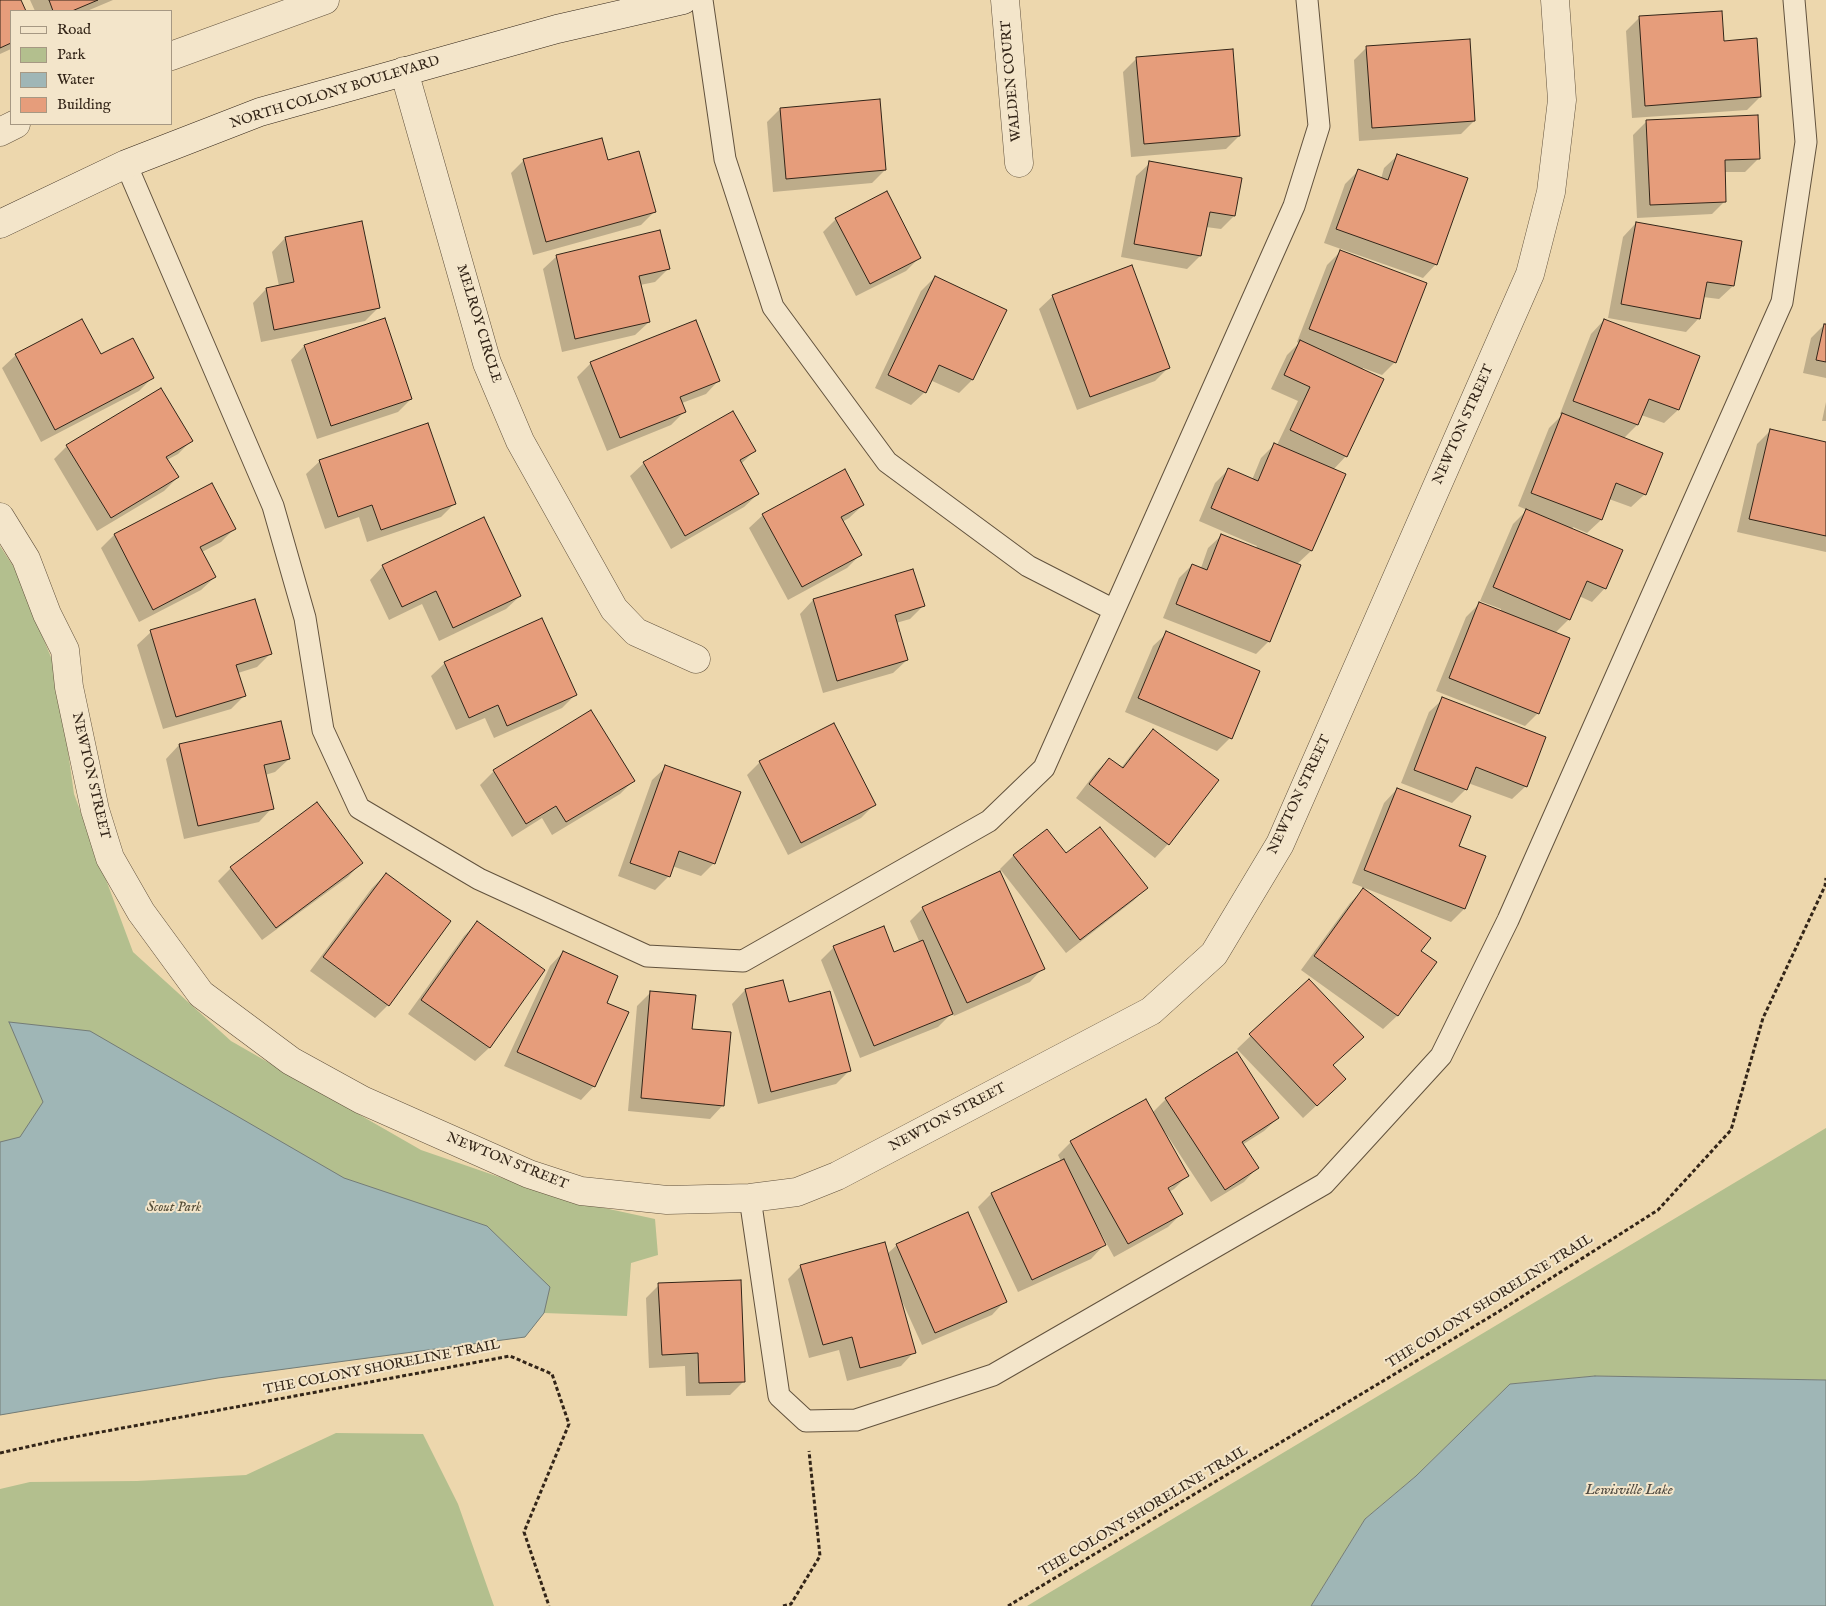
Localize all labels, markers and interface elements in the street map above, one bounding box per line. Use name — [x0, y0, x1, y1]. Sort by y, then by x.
legend — [10, 10, 172, 125]
text: Road — [57, 20, 91, 39]
street label: WALDEN COURT — [998, 20, 1026, 142]
text: Park — [57, 45, 86, 64]
street label: NORTH COLONY BOULEVARD — [228, 53, 442, 133]
text: Water — [57, 70, 94, 89]
text: Building — [57, 95, 111, 114]
street label: MELROY CIRCLE — [452, 263, 504, 385]
street label: NEWTON STREET — [1430, 362, 1498, 488]
street label: NEWTON STREET — [67, 711, 113, 841]
street label: NEWTON STREET — [1265, 733, 1335, 857]
street label: NEWTON STREET — [887, 1080, 1009, 1156]
street label: NEWTON STREET — [444, 1130, 570, 1194]
park label: Scout Park — [147, 1200, 201, 1216]
street label: THE COLONY SHORELINE TRAIL — [1384, 1231, 1596, 1373]
street label: THE COLONY SHORELINE TRAIL — [262, 1337, 502, 1399]
street label: THE COLONY SHORELINE TRAIL — [1037, 1443, 1251, 1581]
water label: Lewisville Lake — [1585, 1482, 1673, 1500]

